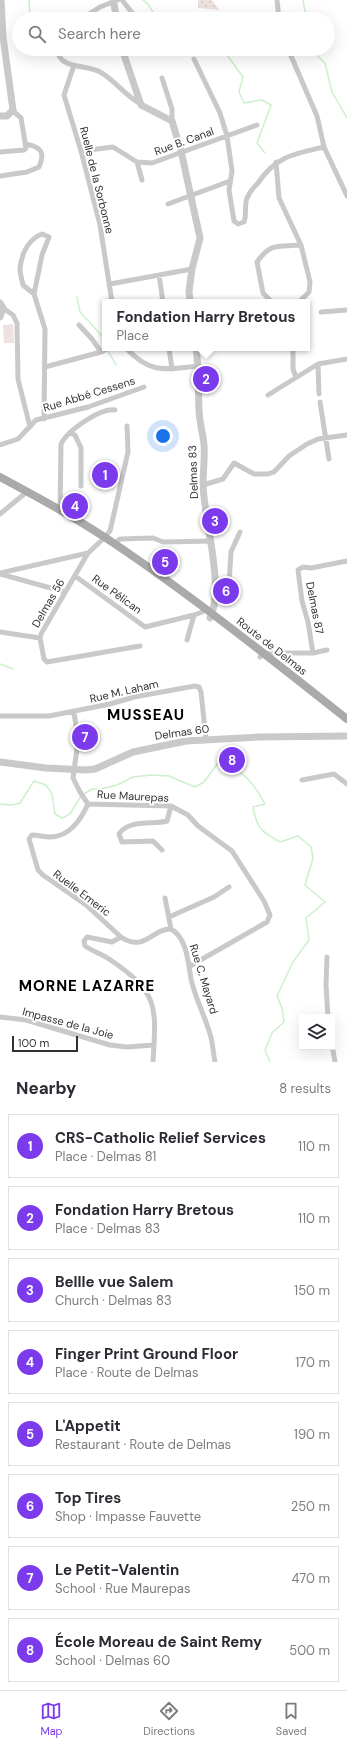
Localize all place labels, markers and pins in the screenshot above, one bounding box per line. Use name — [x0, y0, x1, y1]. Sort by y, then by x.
pin: 2 — [193, 364, 219, 394]
pin: 1 — [92, 460, 118, 490]
pin: 4 — [62, 491, 88, 521]
pin: 3 — [202, 506, 228, 536]
pin: 5 — [152, 547, 178, 577]
pin: 6 — [213, 576, 239, 606]
pin: 7 — [72, 722, 98, 752]
pin: 8 — [219, 745, 245, 775]

